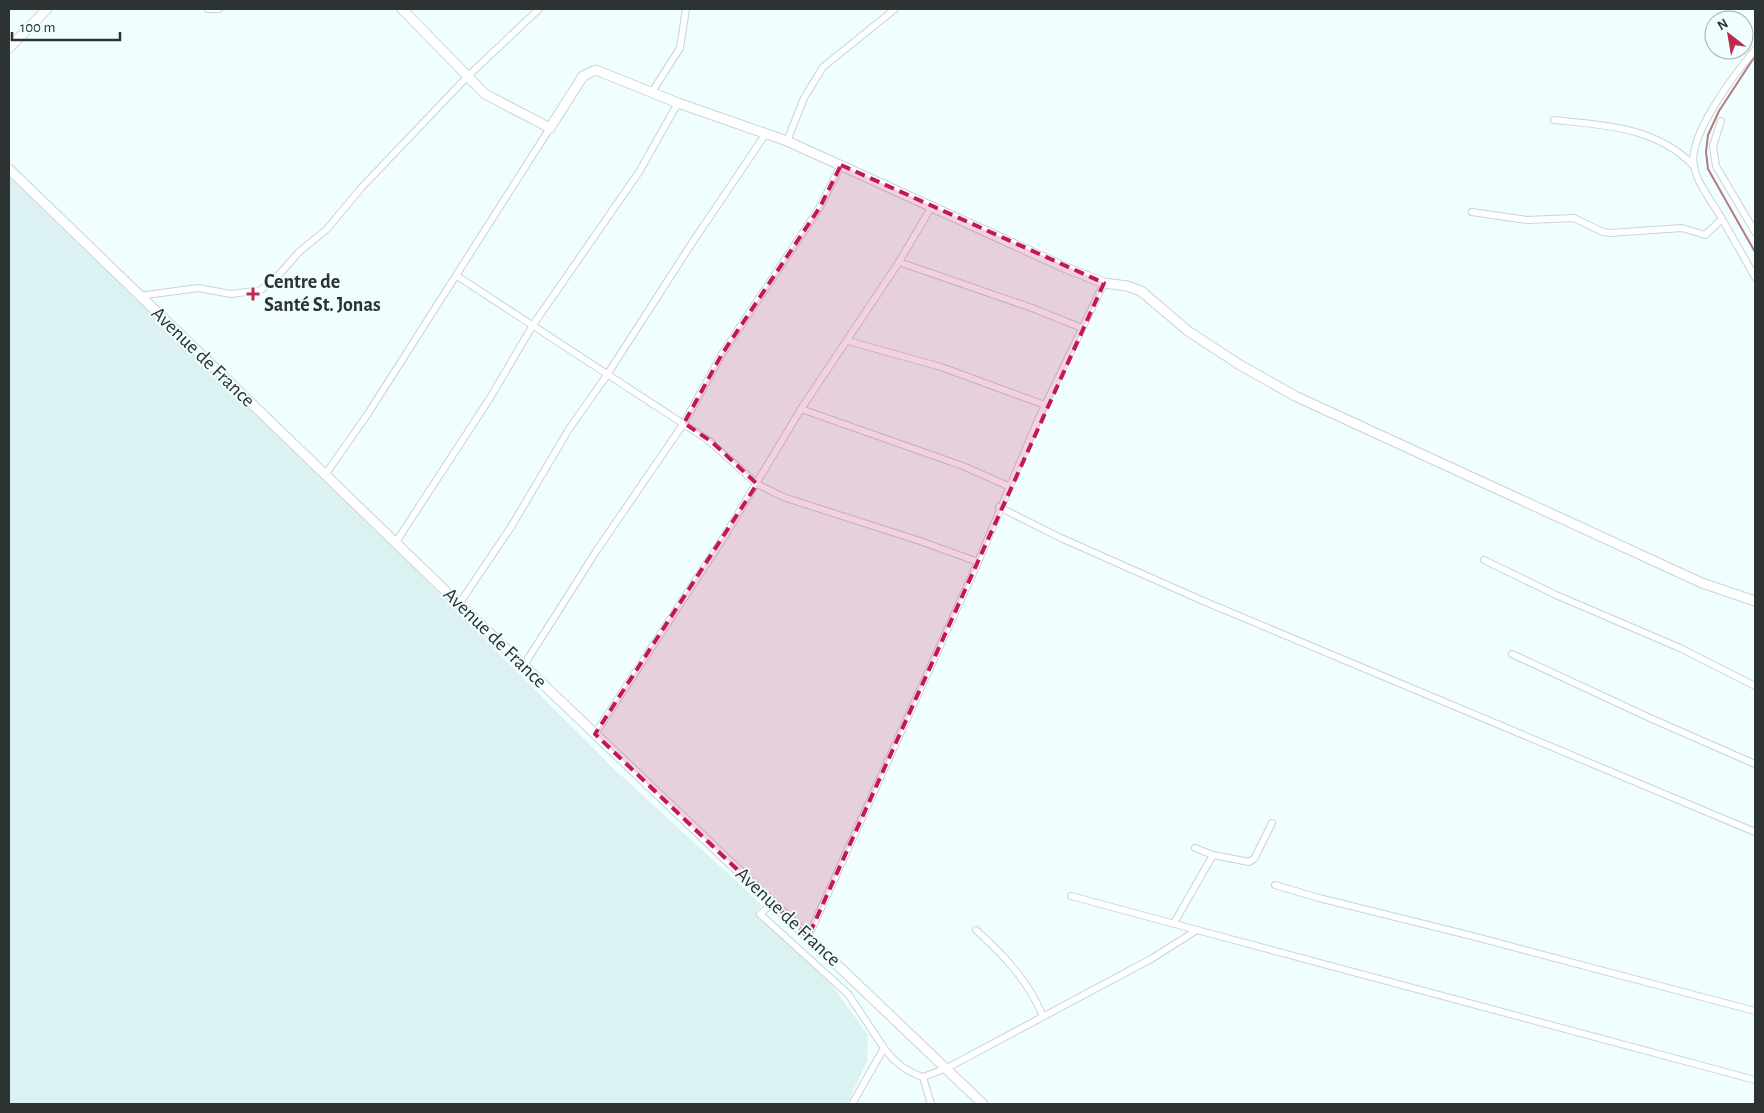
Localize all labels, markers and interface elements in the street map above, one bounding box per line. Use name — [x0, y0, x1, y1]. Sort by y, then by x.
scale bar — [12, 10, 120, 42]
north arrow — [1704, 10, 1754, 60]
text: N — [1715, 16, 1731, 33]
text: 100 m — [20, 20, 55, 35]
place label: Centre de Santé St. Jonas — [264, 272, 381, 315]
marker: Centre de Santé St. Jonas — [246, 287, 260, 301]
street label: Avenue de France — [148, 303, 258, 411]
street label: Avenue de France — [440, 584, 550, 692]
street label: Avenue de France — [732, 864, 844, 970]

